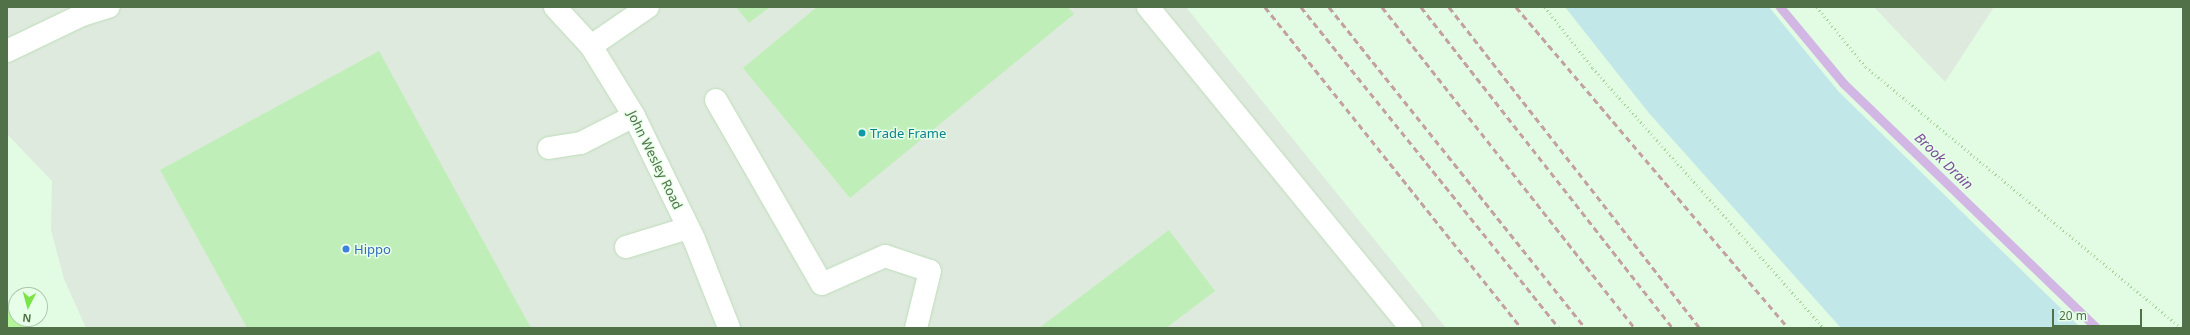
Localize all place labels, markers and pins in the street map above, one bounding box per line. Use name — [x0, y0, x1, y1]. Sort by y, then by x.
place label: Trade Frame — [870, 125, 946, 141]
marker: Trade Frame — [857, 128, 867, 138]
place label: Hippo — [354, 241, 391, 257]
marker: Hippo — [341, 244, 351, 254]

